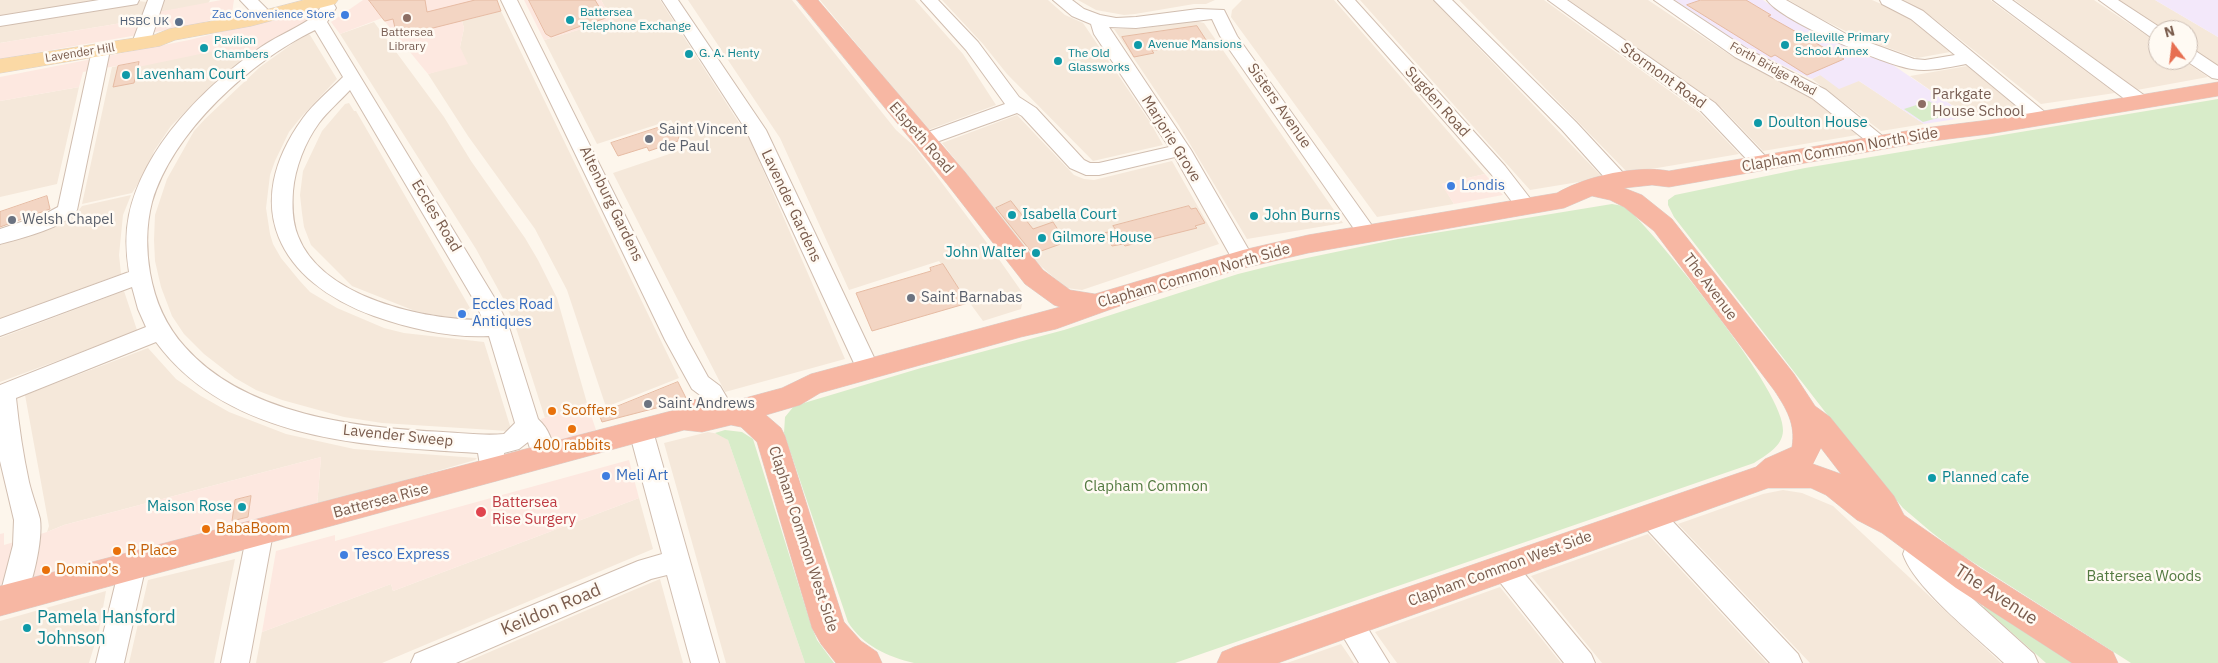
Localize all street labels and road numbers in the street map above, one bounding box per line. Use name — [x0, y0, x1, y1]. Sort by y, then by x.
street label: Stormont Road — [1617, 39, 1709, 113]
street label: Forth Bridge Road — [1727, 39, 1819, 99]
street label: Lavender Hill — [44, 40, 116, 66]
street label: Sisters Avenue — [1243, 60, 1315, 152]
street label: Sugden Road — [1401, 63, 1473, 141]
street label: Marjorie Grove — [1137, 92, 1205, 186]
street label: Elspeth Road — [885, 99, 957, 177]
street label: Clapham Common North Side — [1740, 124, 1940, 176]
street label: Altenburg Gardens — [575, 143, 647, 265]
street label: Lavender Gardens — [757, 147, 825, 265]
street label: Eccles Road — [407, 177, 465, 255]
street label: Clapham Common North Side — [1096, 240, 1292, 312]
street label: The Avenue — [1679, 250, 1741, 324]
street label: Lavender Sweep — [342, 421, 454, 451]
street label: Clapham Common West Side — [764, 444, 842, 634]
street label: Battersea Rise — [331, 480, 431, 522]
street label: Clapham Common West Side — [1406, 527, 1594, 611]
street label: The Avenue — [1950, 560, 2042, 630]
street label: Keildon Road — [498, 579, 604, 641]

